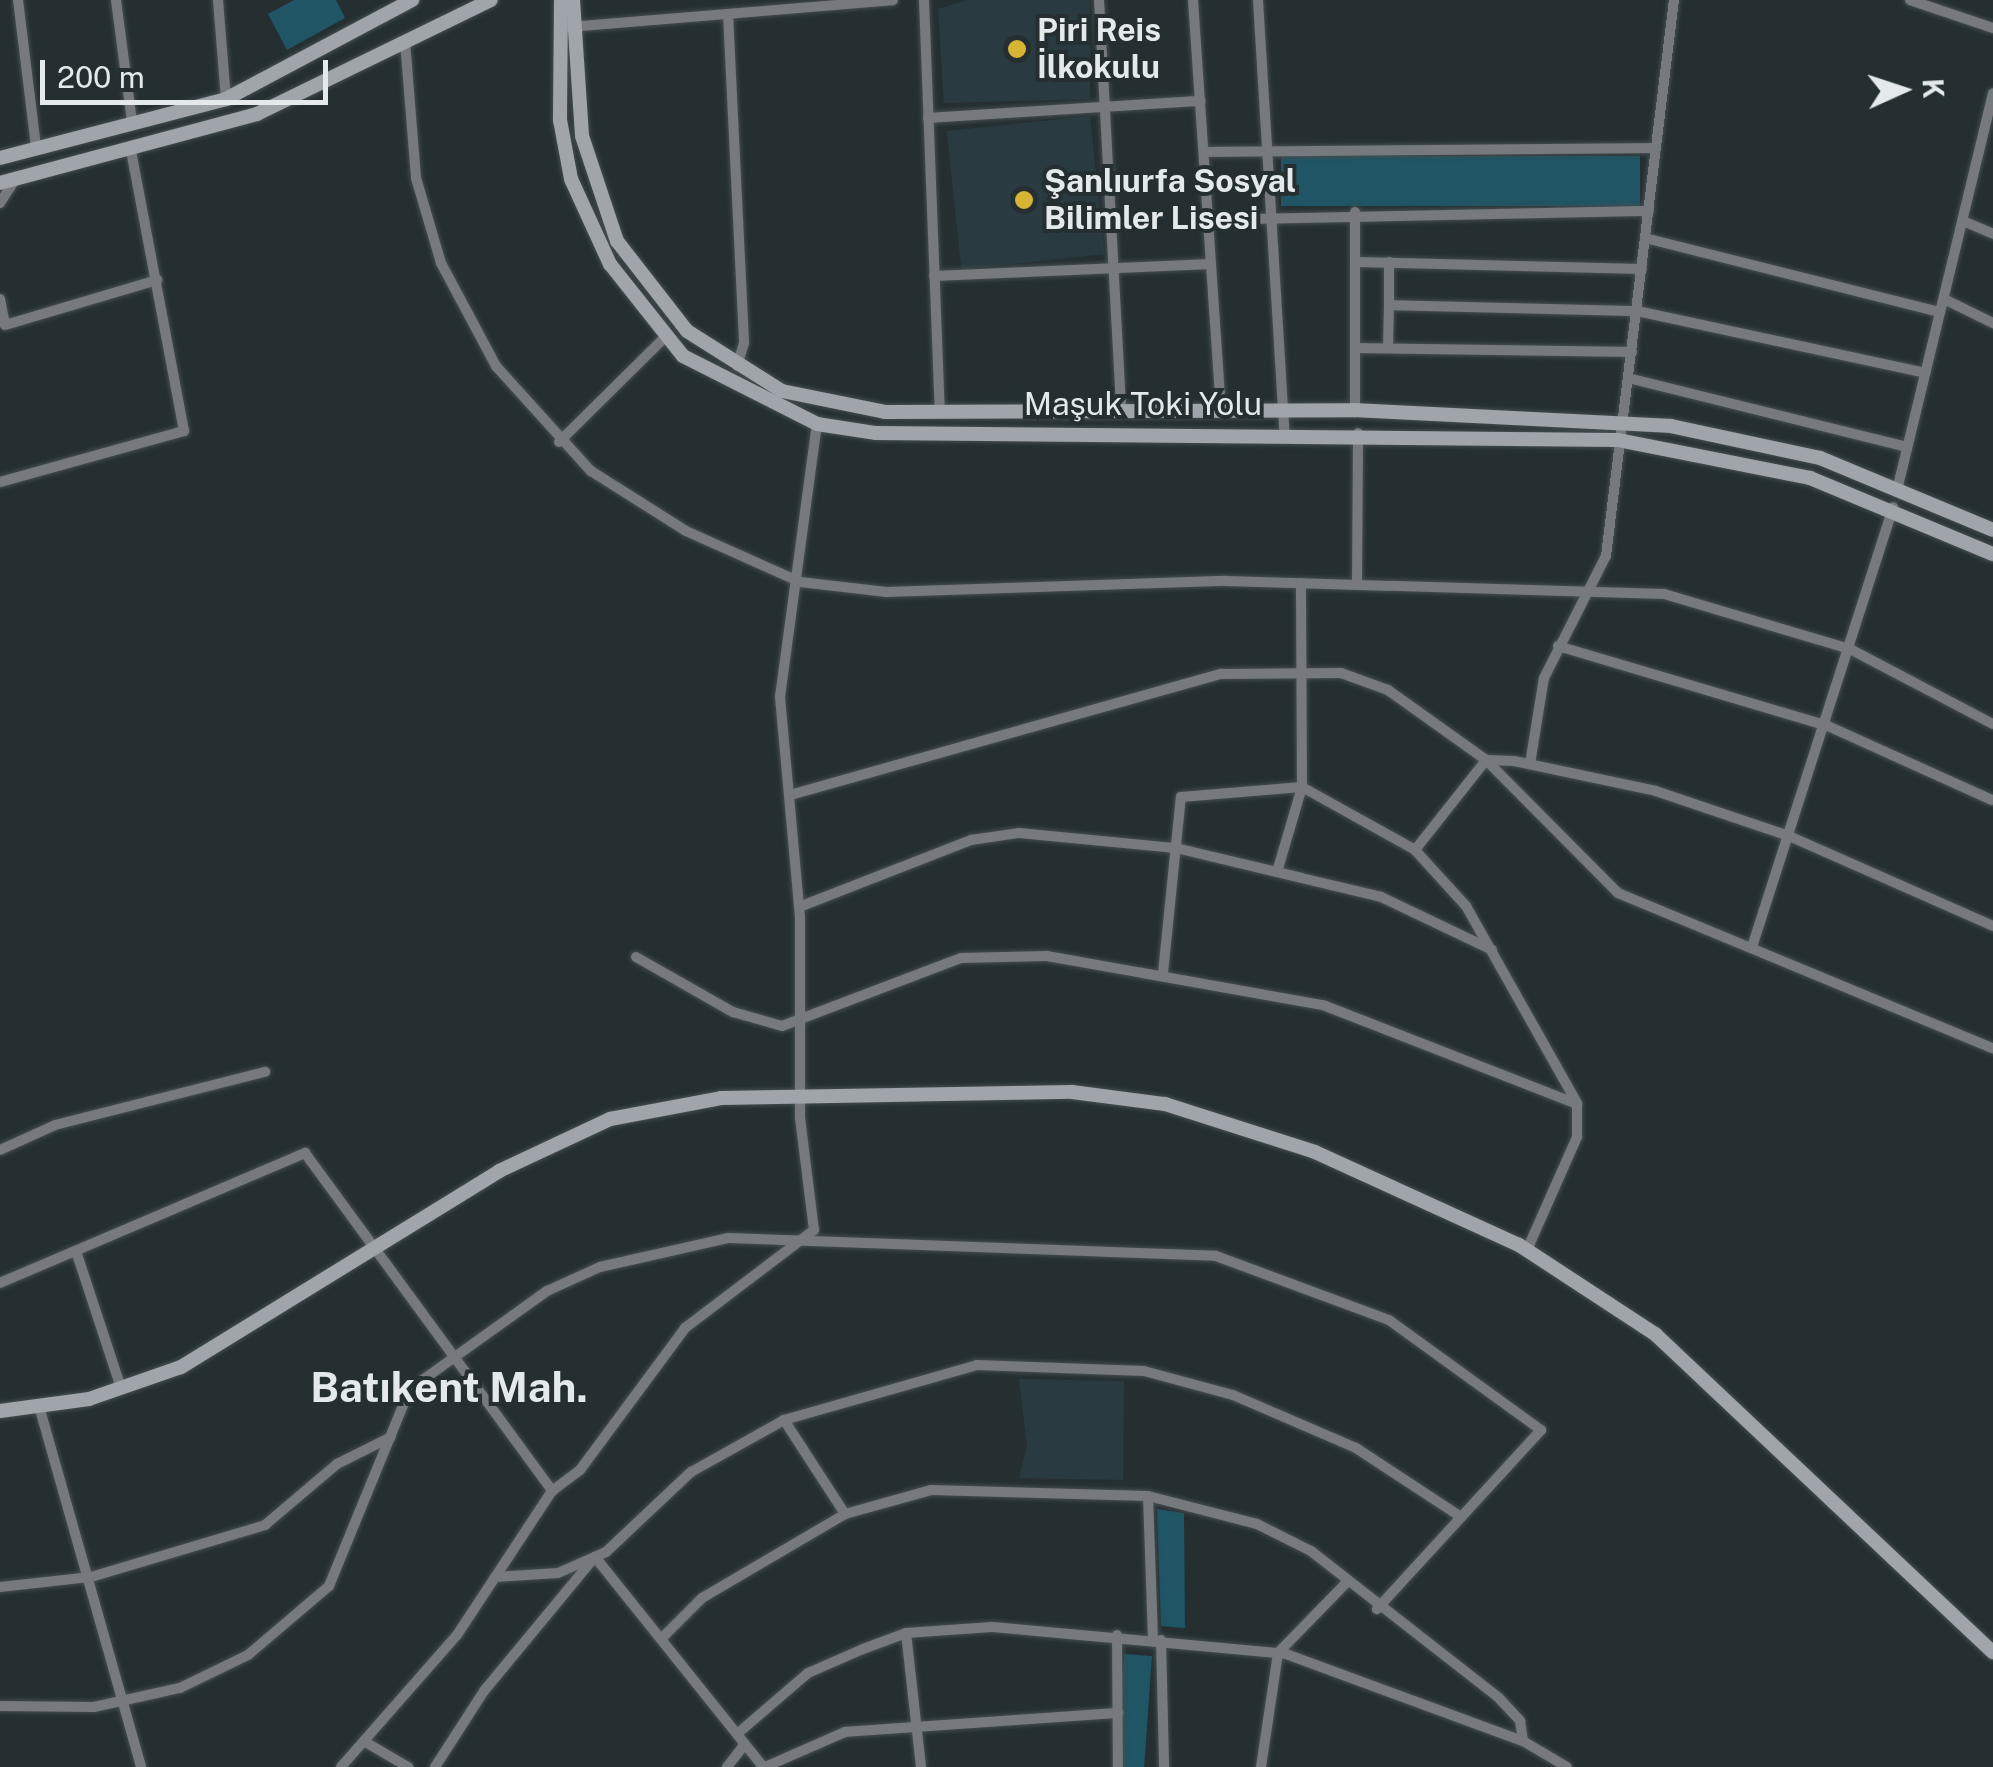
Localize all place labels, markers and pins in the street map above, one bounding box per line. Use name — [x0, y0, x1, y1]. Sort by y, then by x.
place label: Piri Reis İlkokulu — [1037, 12, 1161, 87]
marker: Piri Reis İlkokulu — [1006, 38, 1028, 60]
place label: Şanlıurfa Sosyal Bilimler Lisesi — [1044, 163, 1296, 238]
marker: Şanlıurfa Sosyal Bilimler Lisesi — [1013, 189, 1035, 211]

